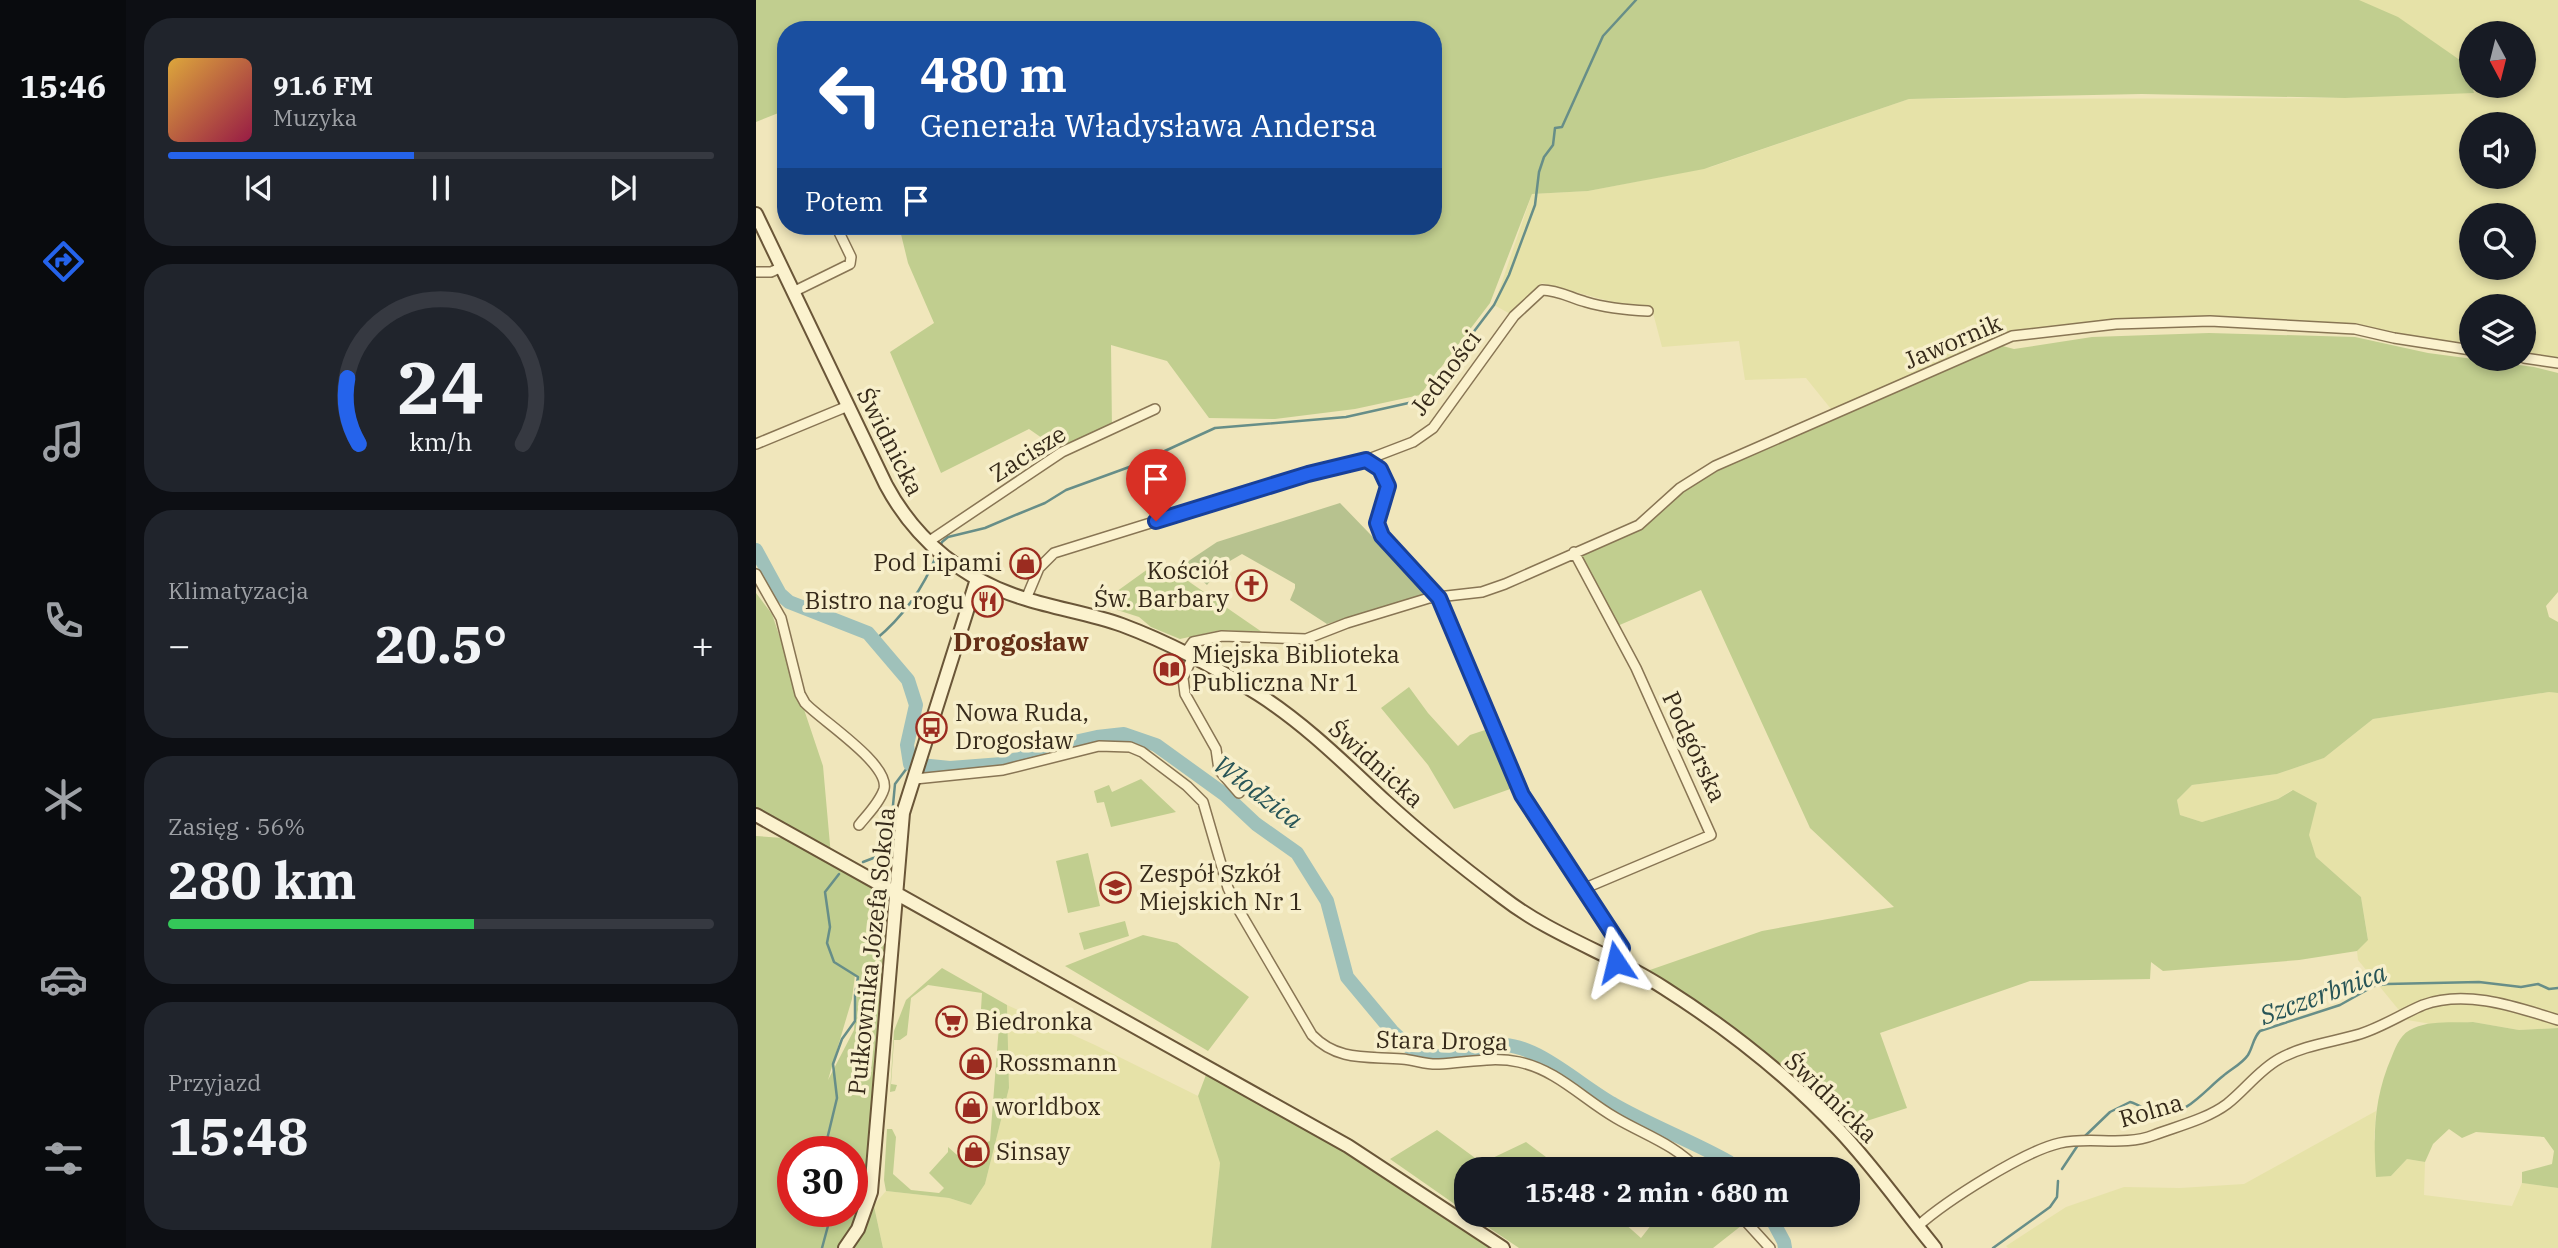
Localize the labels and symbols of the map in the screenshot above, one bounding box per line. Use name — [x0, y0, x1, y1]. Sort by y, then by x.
north arrow — [2459, 21, 2536, 98]
street label: Jawornik — [1899, 306, 2006, 376]
street label: Jedności — [1403, 323, 1488, 422]
street label: Świdnicka — [850, 382, 932, 501]
street label: Zacisze — [983, 417, 1072, 489]
pin — [1126, 449, 1186, 521]
place label: Pod Lipami — [873, 546, 1002, 578]
shop icon: Pod Lipami — [1008, 546, 1042, 580]
place label: Kościół Św. Barbary — [1094, 554, 1229, 614]
church icon: Kościół Św. Barbary — [1235, 568, 1269, 602]
place label: Bistro na rogu — [805, 584, 964, 616]
restaurant icon: Bistro na rogu — [970, 584, 1004, 618]
district label: Drogosław — [953, 624, 1089, 658]
place label: Miejska Biblioteka Publiczna Nr 1 — [1192, 638, 1400, 698]
library icon: Miejska Biblioteka Publiczna Nr 1 — [1152, 652, 1186, 686]
street label: Podgórska — [1655, 686, 1735, 807]
place label: Nowa Ruda, Drogosław — [955, 696, 1089, 756]
bus stop icon: Nowa Ruda, Drogosław — [915, 710, 949, 744]
street label: Świdnicka — [1322, 712, 1431, 814]
water label: Włodzica — [1207, 747, 1310, 836]
street label: Pułkownika Józefa Sokola — [840, 805, 902, 1096]
place label: Zespół Szkół Miejskich Nr 1 — [1139, 857, 1303, 917]
school or university icon: Zespół Szkół Miejskich Nr 1 — [1099, 871, 1133, 905]
position arrow — [1579, 925, 1653, 999]
water label: Szczerbnica — [2254, 954, 2391, 1032]
supermarket icon: Biedronka — [935, 1005, 969, 1039]
place label: Biedronka — [975, 1005, 1093, 1037]
street label: Stara Droga — [1376, 1023, 1508, 1057]
street label: Świdnicka — [1778, 1045, 1885, 1150]
shop icon: Rossmann — [958, 1046, 992, 1080]
place label: Rossmann — [998, 1046, 1117, 1078]
street label: Rolna — [2115, 1086, 2186, 1134]
shop icon: worldbox — [955, 1090, 989, 1124]
place label: worldbox — [995, 1090, 1101, 1122]
shop icon: Sinsay — [956, 1135, 990, 1169]
place label: Sinsay — [996, 1135, 1071, 1167]
speed limit sign: 30 — [777, 1136, 868, 1227]

